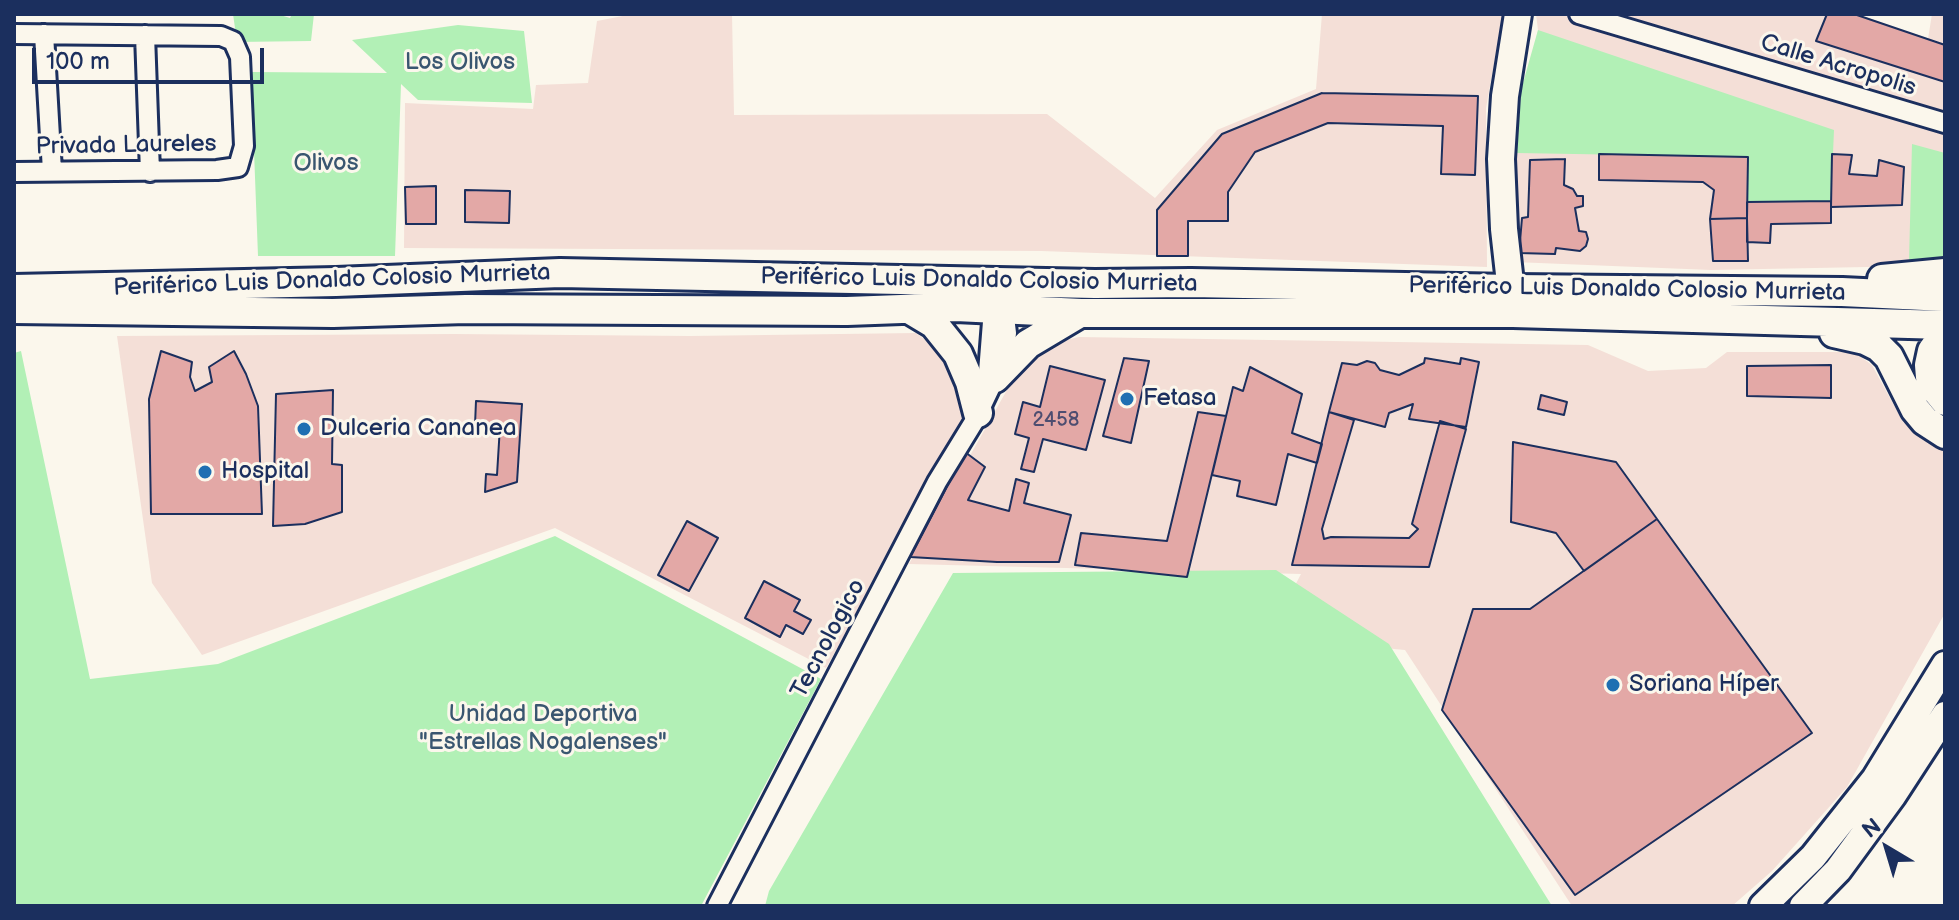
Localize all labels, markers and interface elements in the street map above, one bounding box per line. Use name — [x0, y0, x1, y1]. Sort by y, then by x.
street label: Calle Acropolis — [1757, 29, 1919, 103]
scale bar — [36, 32, 268, 82]
text: 100 m — [46, 47, 110, 76]
park label: Los Olivos — [405, 49, 515, 77]
street label: Privada Laureles — [35, 130, 217, 162]
park label: Olivos — [293, 150, 359, 178]
street label: Periférico Luis Donaldo Colosio Murrieta — [113, 259, 551, 303]
street label: Periférico Luis Donaldo Colosio Murrieta — [760, 263, 1198, 299]
street label: Periférico Luis Donaldo Colosio Murrieta — [1408, 272, 1846, 308]
place label: Fetasa — [1143, 385, 1217, 413]
marker: Fetasa — [1118, 390, 1136, 408]
house number: 2458 — [1033, 409, 1079, 433]
place label: Dulceria Cananea — [320, 415, 517, 443]
marker: Dulceria Cananea — [295, 420, 313, 438]
place label: Hospital — [221, 458, 309, 486]
marker: Hospital — [196, 463, 214, 481]
street label: Tecnologico — [786, 575, 872, 703]
place label: Soriana Híper — [1629, 671, 1779, 699]
marker: Soriana Híper — [1604, 676, 1622, 694]
park label: Unidad Deportiva "Estrellas Nogalenses" — [419, 701, 667, 757]
north arrow — [1847, 808, 1927, 888]
text: N — [1857, 813, 1887, 844]

